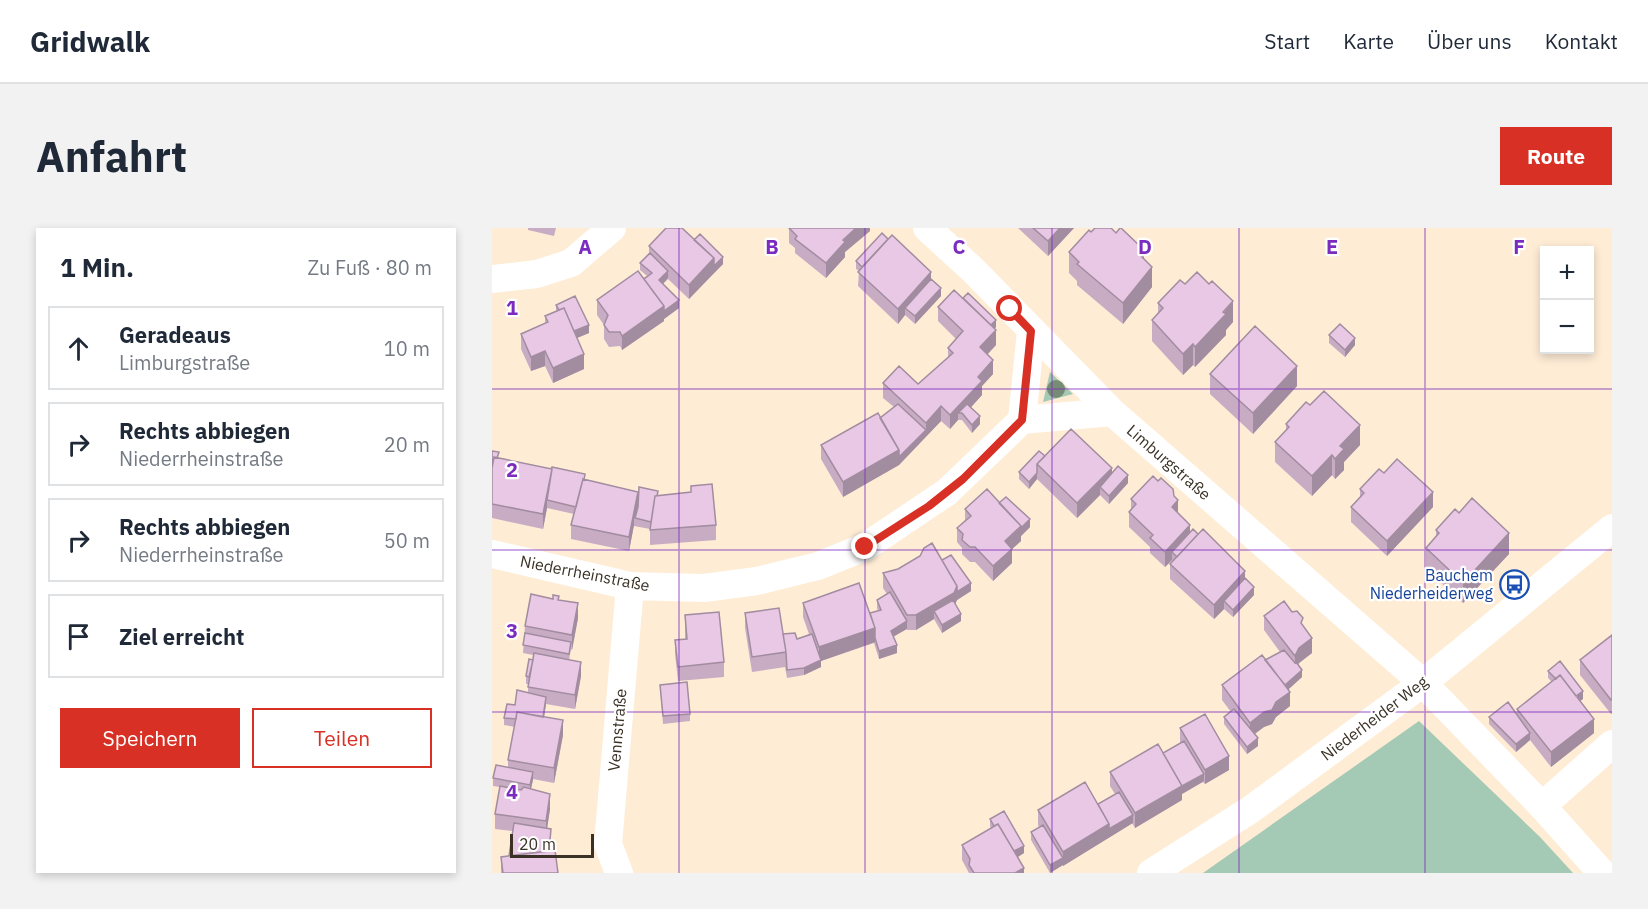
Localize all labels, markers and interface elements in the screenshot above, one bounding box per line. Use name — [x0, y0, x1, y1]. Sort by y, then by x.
text: Gridwalk — [30, 23, 150, 60]
text: Start — [1264, 27, 1310, 55]
text: Karte — [1343, 27, 1394, 55]
text: Über uns — [1427, 27, 1512, 55]
text: Kontakt — [1545, 27, 1618, 55]
button: Route — [1500, 127, 1612, 185]
text: Anfahrt — [36, 129, 187, 184]
text: A — [578, 233, 592, 260]
text: B — [765, 233, 779, 260]
text: C — [952, 233, 966, 260]
text: D — [1138, 233, 1152, 260]
text: E — [1326, 233, 1338, 260]
text: F — [1513, 233, 1525, 260]
map controls — [1540, 246, 1594, 354]
button: + — [1540, 246, 1594, 300]
text: 1 Min. — [60, 250, 134, 284]
text: Zu Fuß · 80 m — [307, 254, 432, 281]
text: 1 — [506, 294, 518, 321]
route start — [996, 295, 1022, 321]
button: − — [1540, 300, 1594, 354]
text: Geradeaus — [119, 320, 231, 349]
icon: ahead — [62, 332, 95, 365]
text: 10 m — [384, 335, 430, 362]
text: Limburgstraße — [119, 349, 250, 376]
text: Rechts abbiegen — [119, 416, 290, 445]
street label: Limburgstraße — [1123, 420, 1215, 504]
icon: right — [62, 428, 95, 461]
text: 20 m — [384, 431, 430, 458]
text: Niederrheinstraße — [119, 445, 283, 472]
text: 2 — [506, 456, 518, 483]
text: Rechts abbiegen — [119, 512, 290, 541]
icon: right — [62, 524, 95, 557]
text: 50 m — [384, 527, 430, 554]
route end — [851, 533, 877, 559]
text: Niederrheinstraße — [119, 541, 283, 568]
street label: Niederrheinstraße — [519, 551, 652, 595]
place label: Bauchem Niederheiderweg — [1370, 565, 1494, 603]
bus stop icon: Bauchem Niederheiderweg — [1498, 568, 1530, 600]
text: 3 — [506, 617, 518, 644]
icon: arrive — [62, 620, 95, 653]
text: Ziel erreicht — [119, 622, 244, 651]
street label: Niederheider Weg — [1317, 671, 1432, 765]
street label: Vennstraße — [603, 688, 631, 772]
button: Speichern — [60, 708, 240, 768]
button: Teilen — [252, 708, 432, 768]
text: 4 — [506, 778, 518, 805]
scale bar — [510, 831, 594, 858]
text: 20 m — [519, 834, 556, 854]

